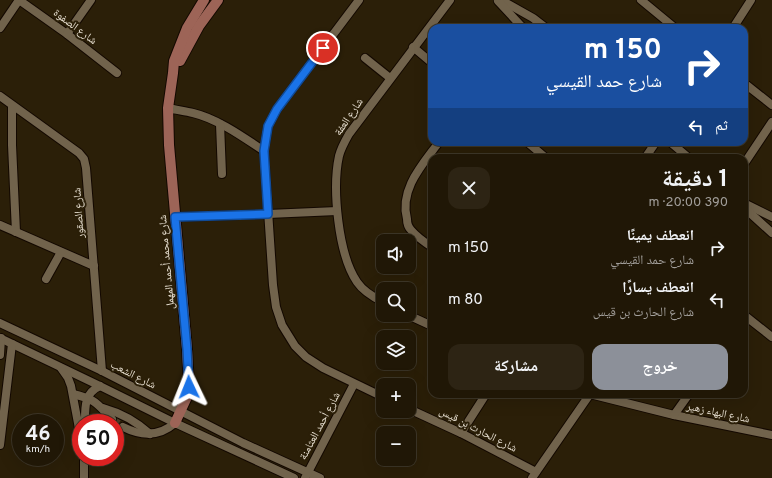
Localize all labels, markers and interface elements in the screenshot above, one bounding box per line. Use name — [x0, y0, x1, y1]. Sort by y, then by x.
street label: شارع الصفوة — [50, 6, 100, 48]
pin — [306, 31, 340, 65]
text: 150 m — [584, 33, 662, 69]
icon: arrive — [312, 37, 334, 59]
icon: right — [676, 40, 728, 92]
text: شارع حمد القيسي — [546, 71, 662, 94]
street label: شارع العفة — [331, 96, 367, 138]
icon: left — [685, 116, 707, 138]
text: ثم — [715, 117, 728, 136]
text: 1 دقيقة — [662, 165, 728, 195]
button: close — [448, 167, 490, 209]
street label: شارع الصقور — [70, 187, 88, 240]
text: 390 m · 20:00 — [648, 195, 728, 211]
street label: شارع محمد أحمد المهمل — [155, 214, 178, 310]
text: انعطف يمينًا — [627, 227, 694, 246]
map controls — [376, 234, 416, 466]
button: sound — [376, 234, 416, 274]
icon: right — [706, 237, 728, 259]
text: 150 m — [448, 239, 489, 258]
text: شارع حمد القيسي — [610, 253, 694, 269]
text: انعطف يسارًا — [622, 279, 694, 298]
button: search — [376, 282, 416, 322]
icon: left — [706, 289, 728, 311]
text: 80 m — [448, 291, 483, 310]
text: شارع الحارث بن قيس — [593, 305, 694, 321]
button: layers — [376, 330, 416, 370]
button: مشاركة — [448, 344, 584, 390]
button: خروج — [592, 344, 728, 390]
street label: شارع الشعب — [108, 358, 158, 392]
position arrow — [168, 366, 210, 408]
button: + — [376, 378, 416, 418]
street label: شارع أحمد العثامنة — [295, 389, 344, 462]
street label: شارع البهاء زهير — [684, 399, 751, 427]
street label: شارع الحارث بن قيس — [437, 404, 519, 456]
speed limit sign: 50 — [72, 414, 124, 466]
text: 46 — [25, 422, 51, 448]
button: − — [376, 426, 416, 466]
text: km/h — [26, 443, 50, 456]

